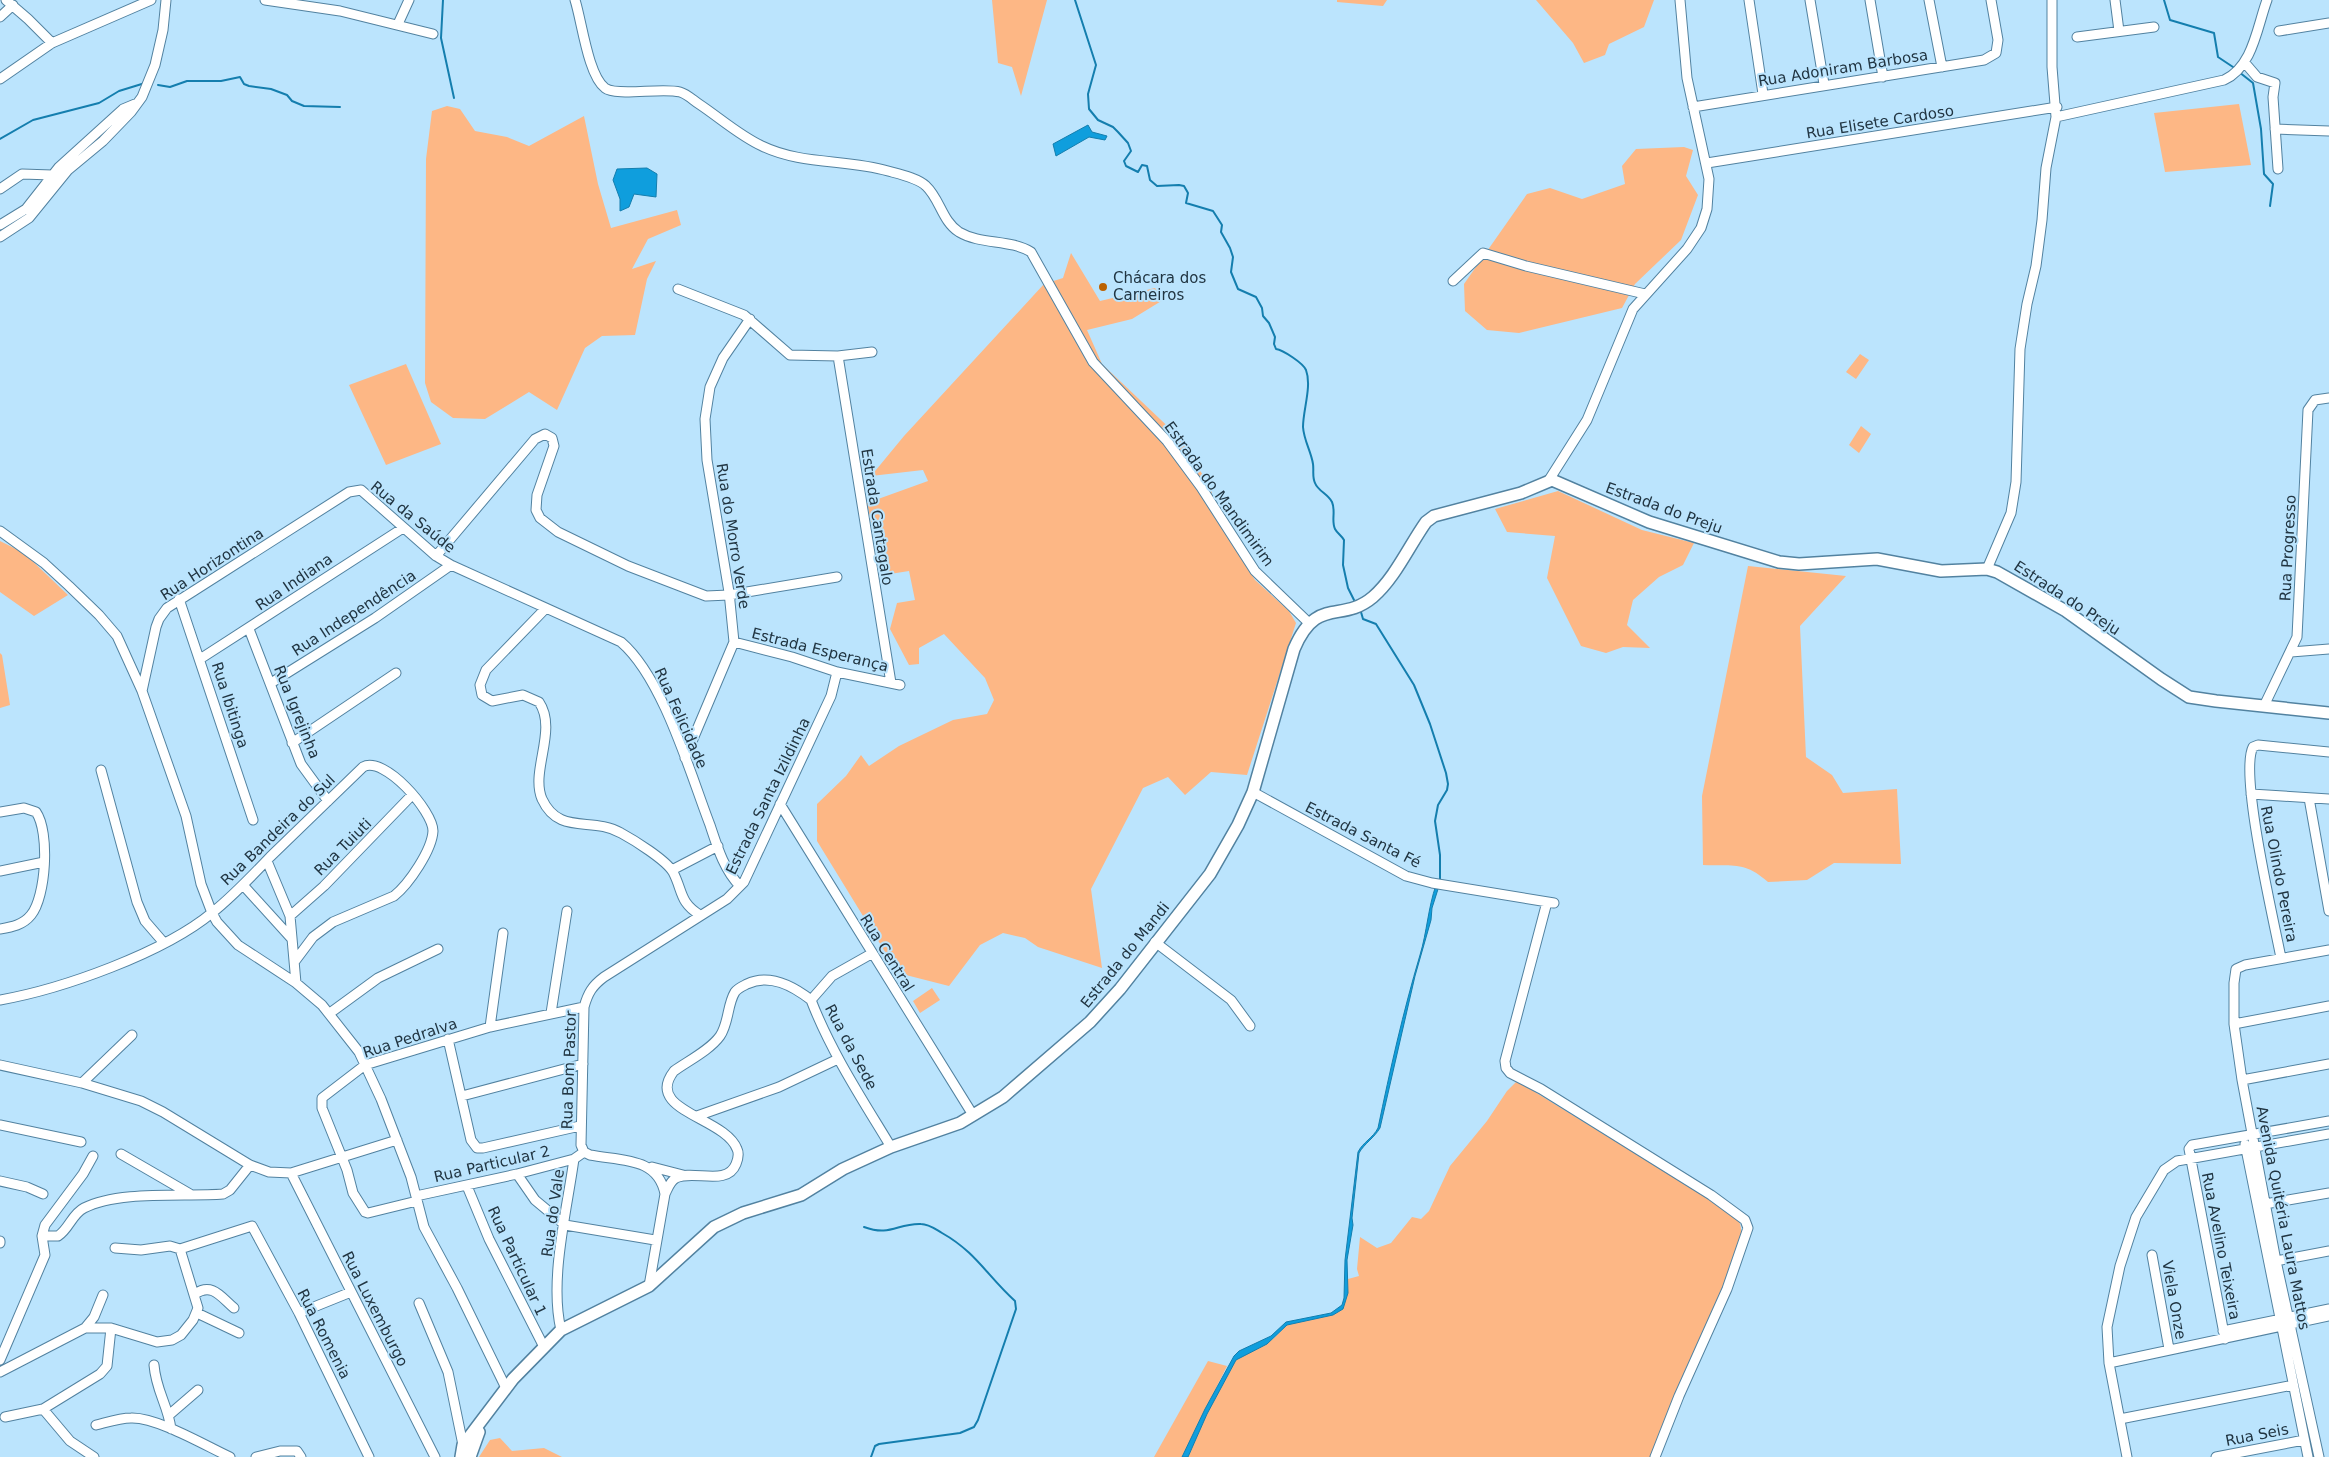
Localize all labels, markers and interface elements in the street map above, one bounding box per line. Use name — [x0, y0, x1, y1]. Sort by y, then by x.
street label: Rua Adoniram Barbosa — [1757, 46, 1929, 90]
street label: Rua Elisete Cardoso — [1805, 101, 1955, 143]
place label: Chácara dos Carneiros — [1113, 269, 1206, 304]
marker: Chácara dos Carneiros — [1097, 281, 1109, 293]
street label: Estrada do Mandimirim — [1160, 418, 1278, 570]
street label: Estrada Cantagalo — [857, 447, 897, 587]
street label: Rua do Morro Verde — [713, 462, 753, 610]
street label: Rua da Saúde — [367, 477, 459, 557]
street label: Estrada do Preju — [1603, 479, 1725, 537]
street label: Rua Progresso — [2276, 494, 2300, 602]
street label: Rua Horizontina — [157, 524, 267, 604]
street label: Rua Indiana — [252, 550, 336, 614]
street label: Estrada do Preju — [2011, 557, 2123, 639]
street label: Rua Independência — [289, 566, 419, 660]
street label: Estrada Esperança — [750, 624, 890, 676]
street label: Rua Ibitinga — [208, 660, 252, 750]
street label: Rua Igrejinha — [270, 663, 324, 761]
street label: Rua Felicidade — [651, 665, 711, 771]
street label: Estrada Santa Izildinha — [722, 714, 814, 878]
street label: Rua Bandeira do Sul — [217, 771, 339, 889]
street label: Estrada Santa Fé — [1302, 798, 1424, 872]
street label: Rua Olindo Pereira — [2257, 804, 2301, 944]
street label: Rua Tuiuti — [311, 815, 375, 879]
street label: Estrada do Mandi — [1077, 899, 1173, 1011]
street label: Rua Central — [856, 911, 918, 995]
street label: Rua da Sede — [821, 1001, 881, 1093]
street label: Rua Bom Pastor — [558, 1010, 580, 1130]
street label: Rua Pedralva — [361, 1014, 459, 1062]
street label: Avenida Quitéria Laura Mattos — [2252, 1105, 2314, 1332]
street label: Rua Particular 2 — [432, 1142, 552, 1186]
street label: Rua do Vale — [538, 1168, 568, 1258]
street label: Rua Avelino Teixeira — [2198, 1171, 2244, 1321]
street label: Rua Particular 1 — [484, 1203, 550, 1319]
street label: Rua Luxemburgo — [338, 1248, 412, 1370]
street label: Viela Onze — [2158, 1259, 2190, 1341]
street label: Rua Romenia — [294, 1286, 354, 1382]
street label: Rua Seis — [2224, 1420, 2290, 1450]

